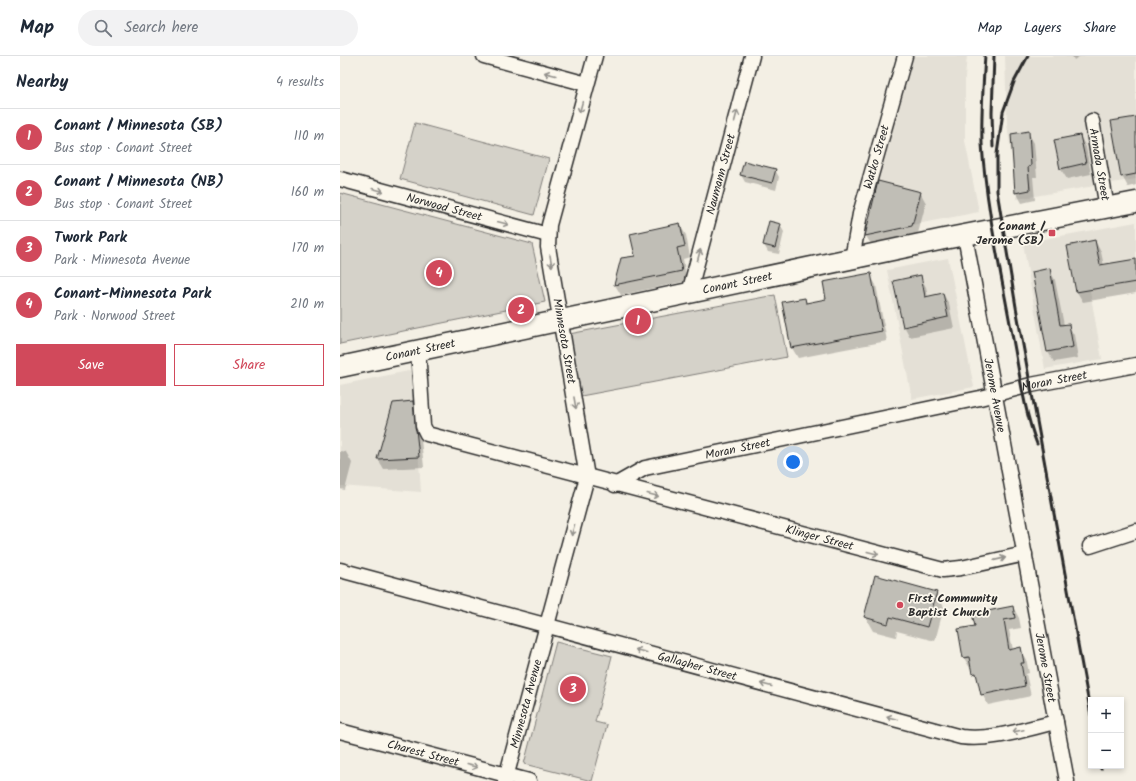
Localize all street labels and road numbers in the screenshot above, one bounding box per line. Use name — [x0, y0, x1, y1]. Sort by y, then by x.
street label: Watko Street — [858, 122, 895, 191]
street label: Armada Street — [1084, 127, 1115, 202]
street label: Naumann Street — [701, 131, 741, 217]
street label: Norwood Street — [404, 188, 485, 226]
street label: Conant Street — [700, 266, 774, 299]
street label: Minnesota Street — [547, 297, 581, 386]
street label: Conant Street — [383, 333, 457, 367]
street label: Jerome Avenue — [979, 356, 1011, 435]
street label: Moran Street — [1019, 365, 1089, 397]
street label: Moran Street — [703, 433, 772, 465]
street label: Klinger Street — [783, 519, 856, 556]
street label: Jerome Street — [1030, 631, 1062, 704]
street label: Gallagher Street — [656, 646, 739, 686]
street label: Minnesota Avenue — [505, 656, 547, 750]
street label: Charest Street — [385, 734, 462, 772]

